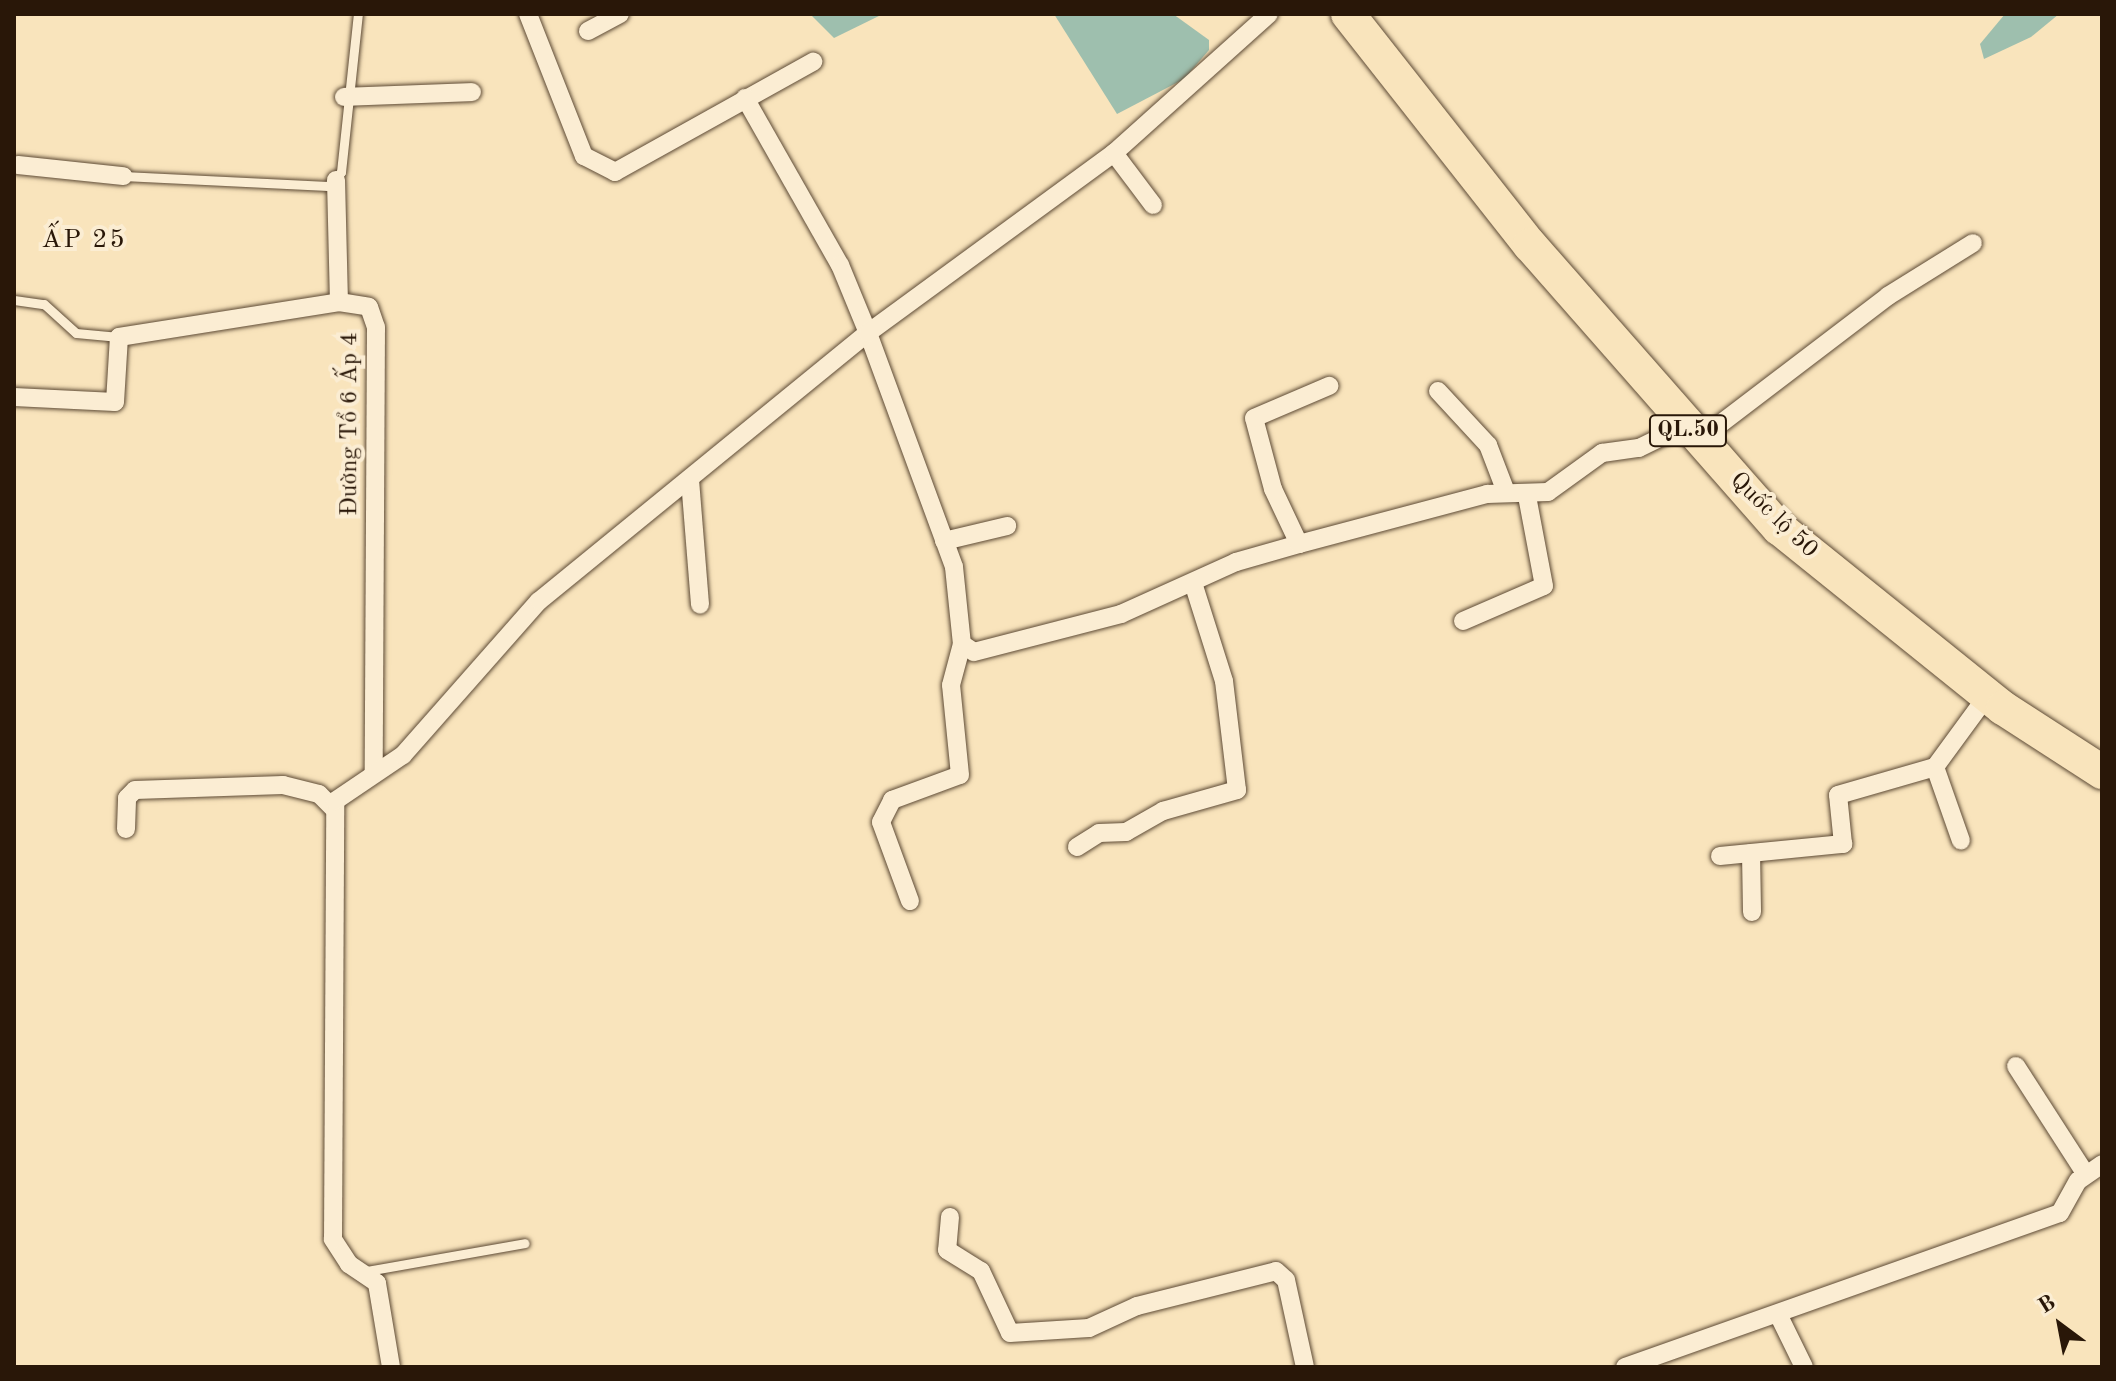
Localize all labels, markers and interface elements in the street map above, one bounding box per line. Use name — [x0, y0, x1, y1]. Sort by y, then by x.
district label: ẤP 25 — [42, 225, 126, 257]
street label: Đường Tổ 6 Ấp 4 — [337, 332, 365, 516]
road number: QL.50 — [1648, 413, 1728, 449]
street label: Quốc lộ 50 — [1723, 467, 1823, 565]
north arrow — [2020, 1285, 2100, 1365]
text: B — [2035, 1291, 2060, 1318]

